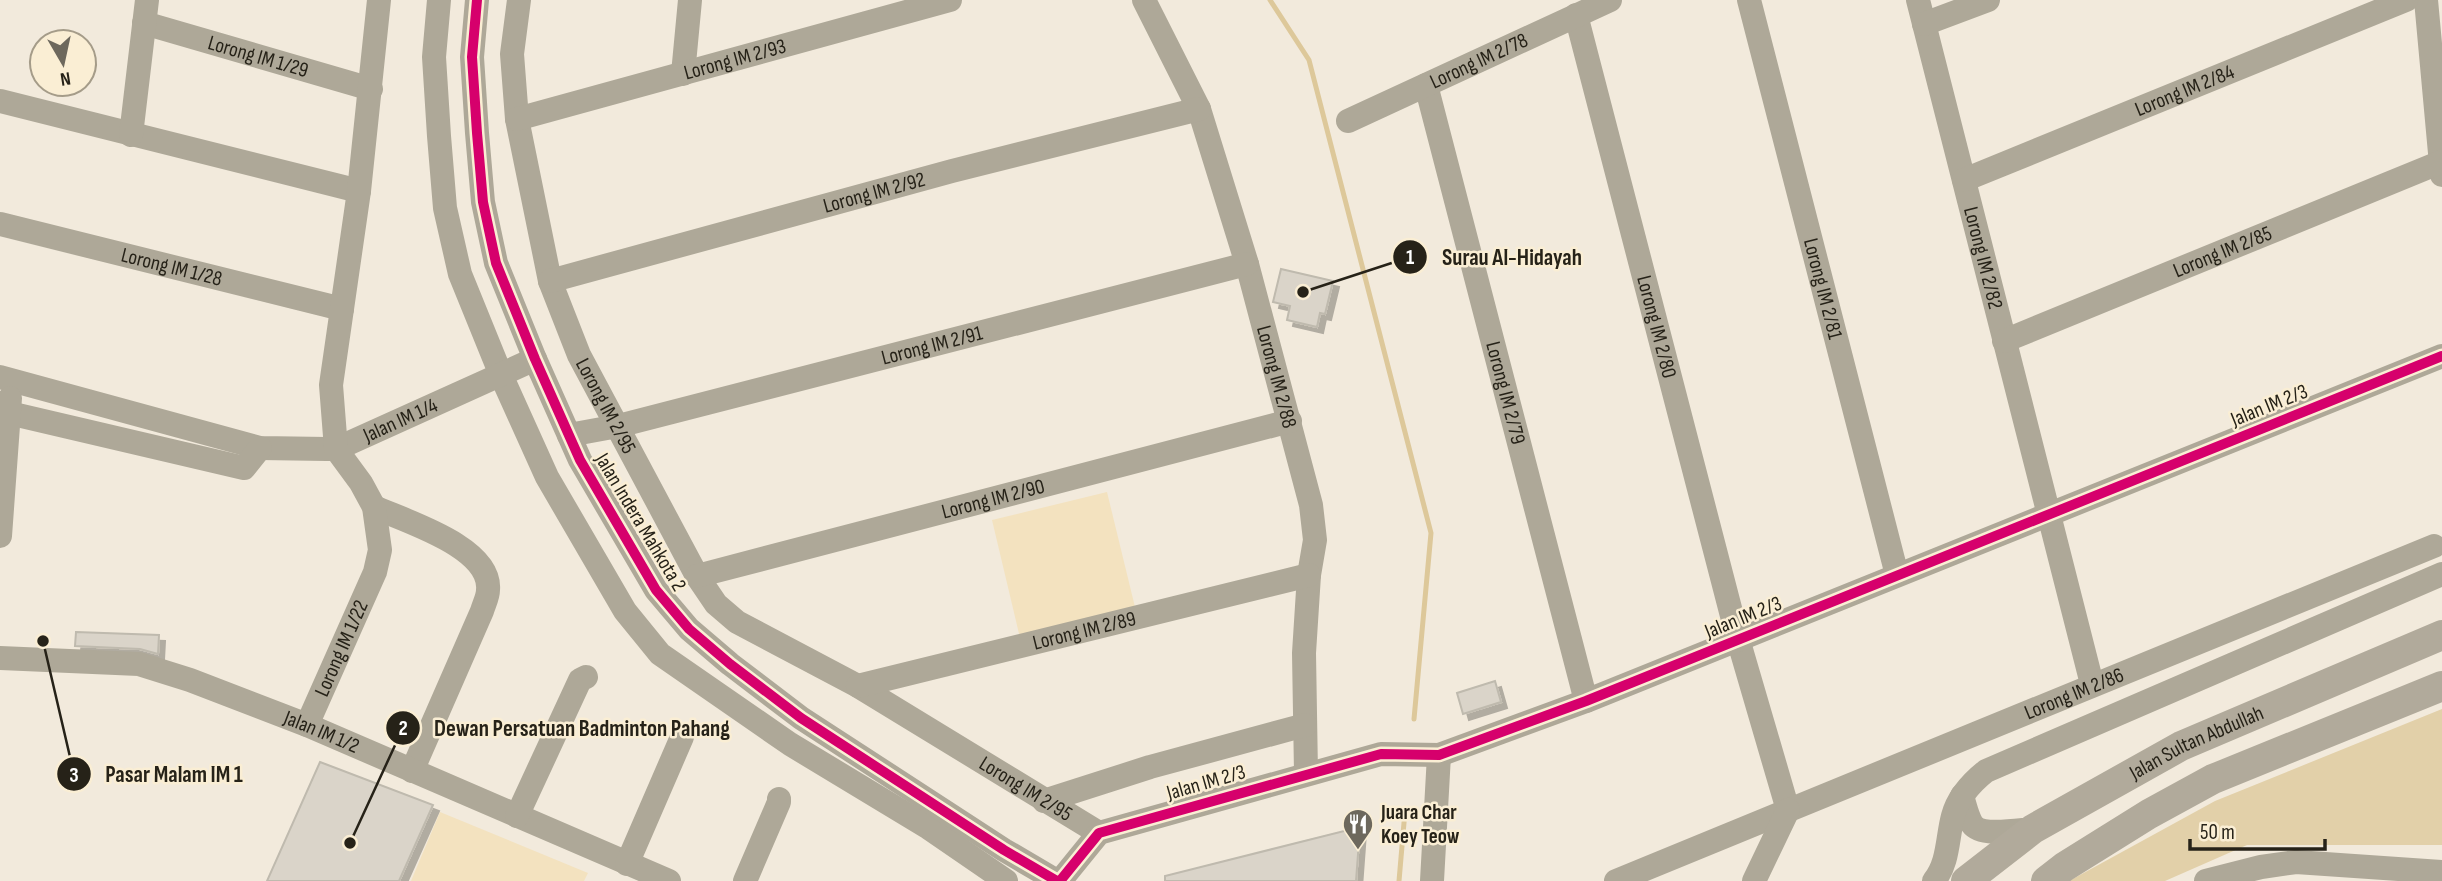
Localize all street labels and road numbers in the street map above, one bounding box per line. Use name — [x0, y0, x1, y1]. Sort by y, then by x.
street label: Lorong IM 2/78 — [1426, 28, 1532, 94]
street label: Lorong IM 1/29 — [205, 30, 311, 83]
street label: Lorong IM 2/93 — [681, 34, 789, 86]
street label: Lorong IM 2/84 — [2131, 59, 2238, 122]
street label: Lorong IM 2/92 — [820, 167, 928, 219]
street label: Lorong IM 2/82 — [1958, 204, 2008, 312]
street label: Lorong IM 2/85 — [2170, 221, 2276, 283]
street label: Lorong IM 2/81 — [1798, 236, 1848, 342]
street label: Lorong IM 1/28 — [119, 243, 225, 292]
street label: Lorong IM 2/80 — [1631, 273, 1682, 381]
street label: Lorong IM 2/91 — [879, 320, 986, 371]
street label: Lorong IM 2/88 — [1251, 323, 1302, 431]
street label: Lorong IM 2/79 — [1480, 339, 1531, 447]
street label: Lorong IM 2/95 — [570, 354, 641, 458]
street label: Jalan IM 2/3 — [2226, 379, 2311, 433]
street label: Jalan IM 1/4 — [359, 393, 442, 448]
street label: Jalan Indera Mahkota 2 — [589, 448, 692, 596]
street label: Lorong IM 2/90 — [939, 474, 1047, 525]
street label: Jalan IM 2/3 — [1700, 591, 1785, 645]
street label: Lorong IM 1/22 — [309, 596, 374, 700]
street label: Lorong IM 2/89 — [1030, 606, 1138, 656]
street label: Lorong IM 2/86 — [2021, 662, 2128, 725]
street label: Jalan Sultan Abdullah — [2124, 700, 2267, 786]
street label: Jalan IM 1/2 — [279, 705, 363, 759]
street label: Lorong IM 2/95 — [975, 751, 1077, 827]
street label: Jalan IM 2/3 — [1163, 759, 1248, 806]

